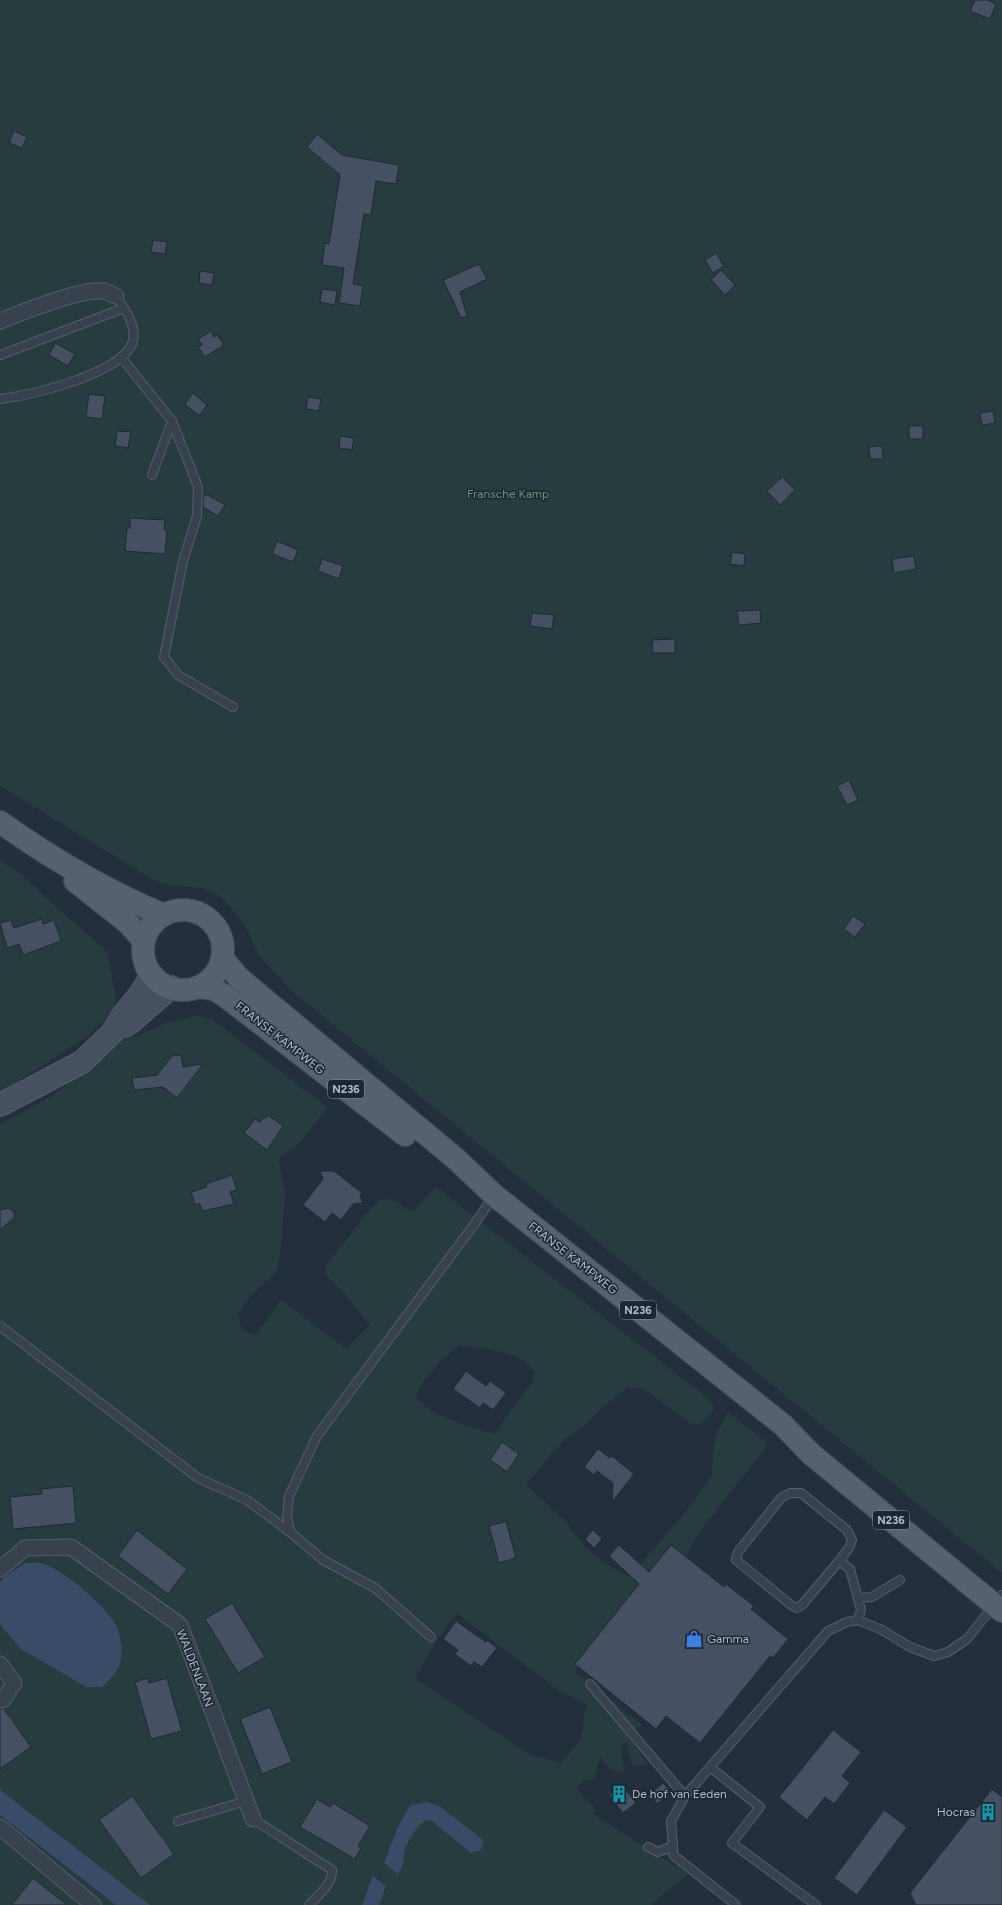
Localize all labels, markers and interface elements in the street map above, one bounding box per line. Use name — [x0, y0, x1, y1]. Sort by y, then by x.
park label: Fransche Kamp — [467, 487, 549, 501]
street label: FRANSE KAMPWEG — [233, 999, 327, 1077]
road number: N236 — [328, 1080, 364, 1098]
street label: FRANSE KAMPWEG — [526, 1219, 620, 1297]
road number: N236 — [620, 1301, 656, 1319]
road number: N236 — [873, 1511, 909, 1529]
street label: WALDENLAAN — [174, 1627, 216, 1709]
shop icon: Gamma — [684, 1629, 704, 1649]
place label: Gamma — [707, 1632, 749, 1646]
building icon: De hof van Eeden — [609, 1784, 629, 1804]
place label: De hof van Eeden — [632, 1787, 727, 1801]
building icon: Hocras — [978, 1802, 998, 1822]
place label: Hocras — [937, 1805, 975, 1819]

